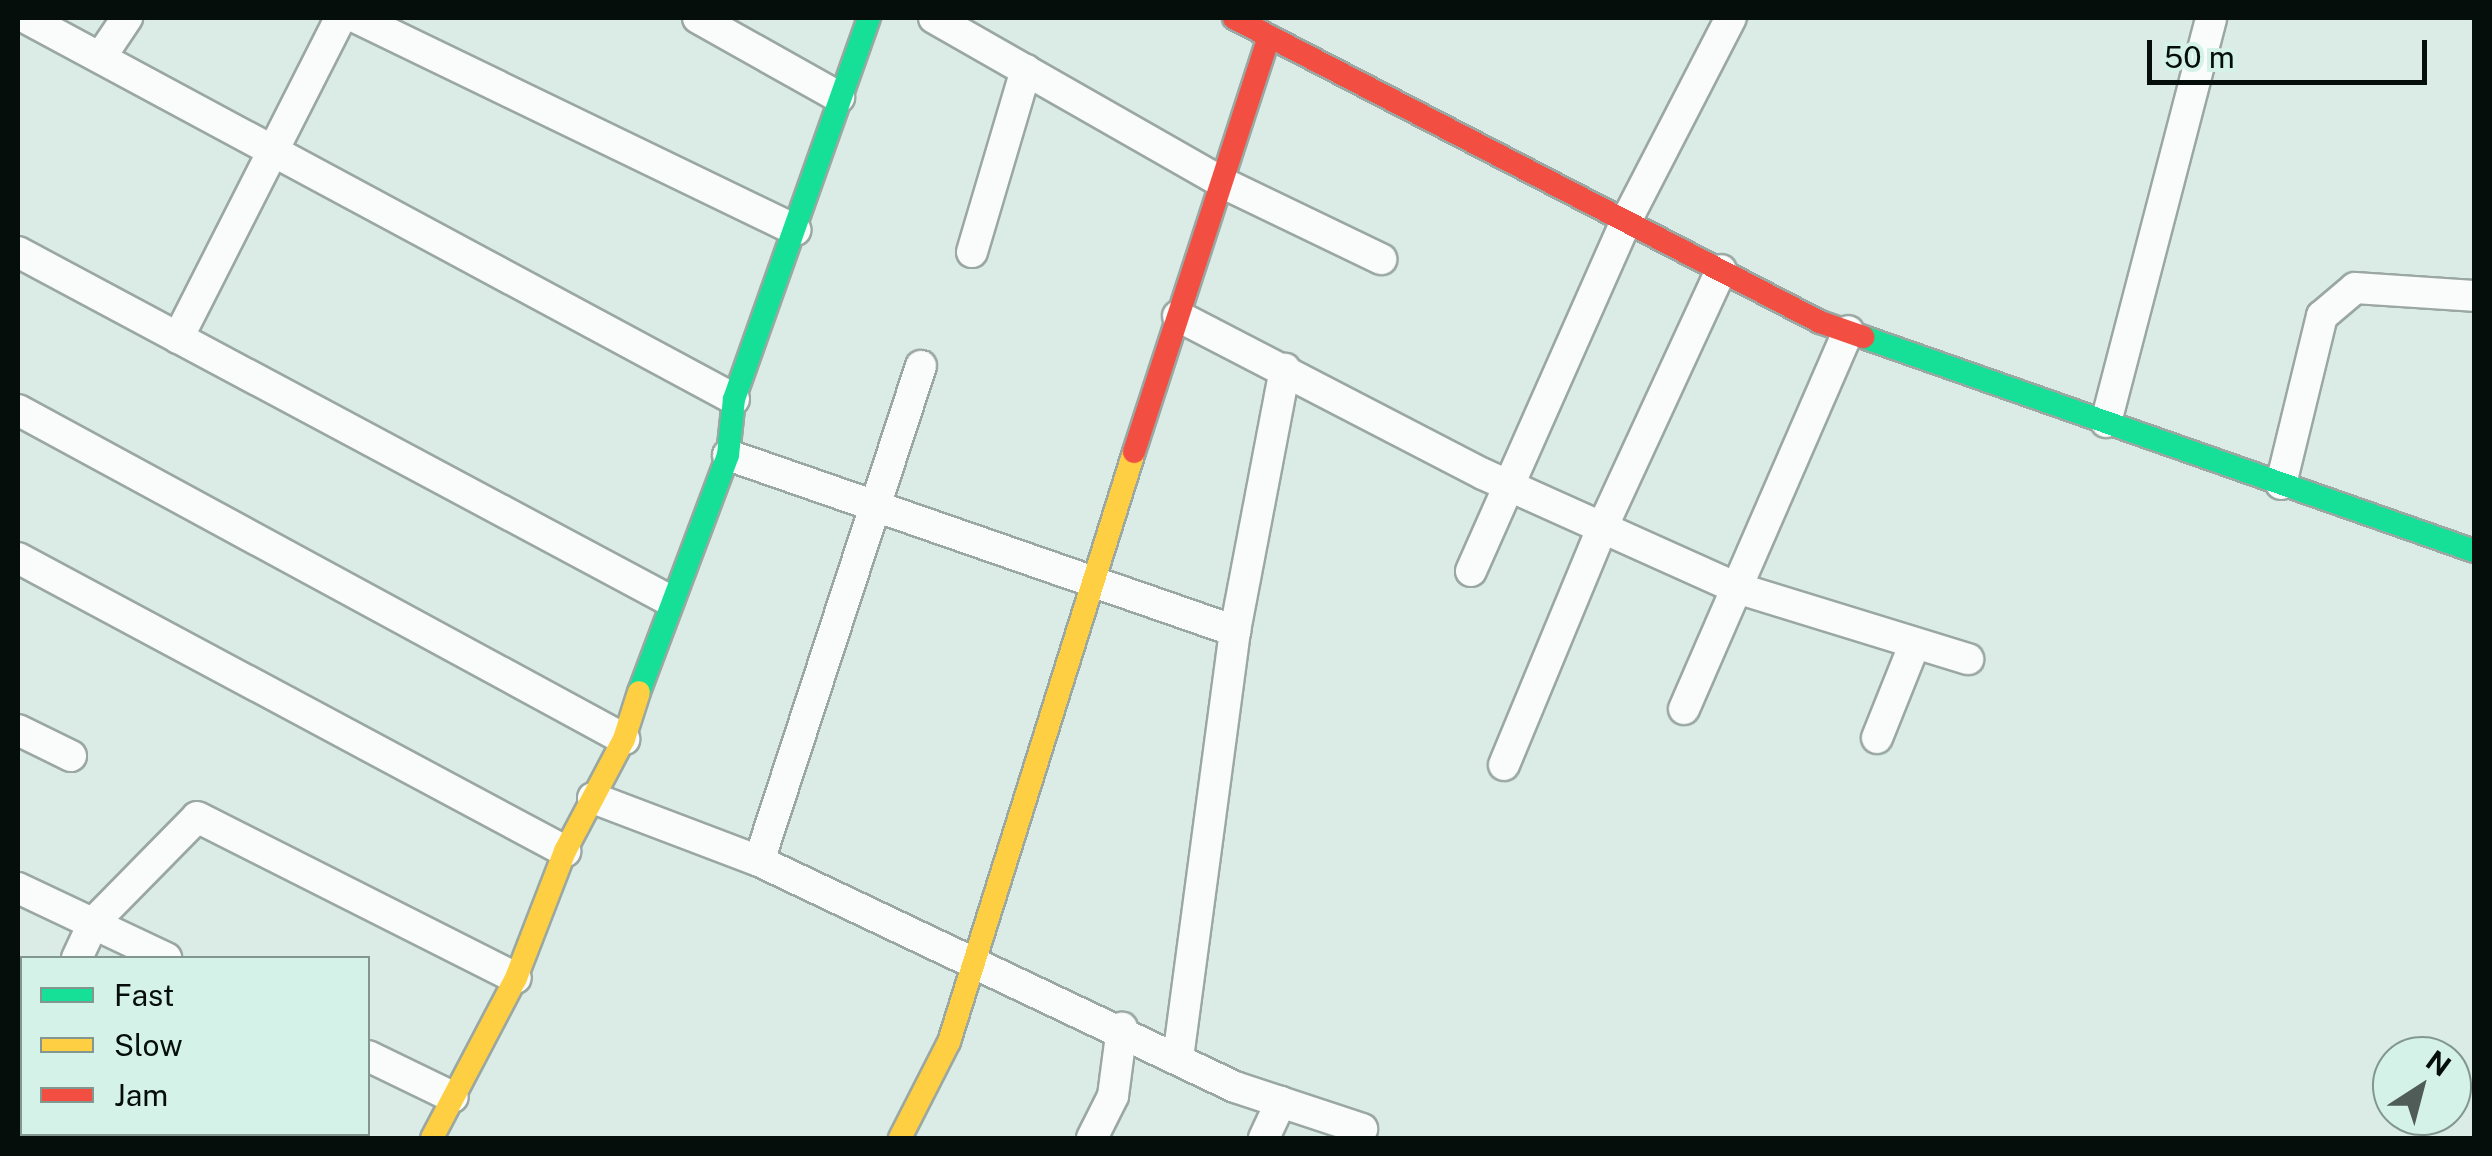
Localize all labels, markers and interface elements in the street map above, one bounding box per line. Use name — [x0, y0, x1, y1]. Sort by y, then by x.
scale bar — [2152, 20, 2432, 82]
text: 50 m — [2164, 39, 2235, 75]
legend — [20, 956, 370, 1136]
text: Fast — [114, 977, 174, 1013]
text: Slow — [114, 1027, 183, 1063]
north arrow — [2372, 1036, 2472, 1136]
text: N — [2420, 1043, 2457, 1083]
text: Jam — [114, 1077, 168, 1113]

